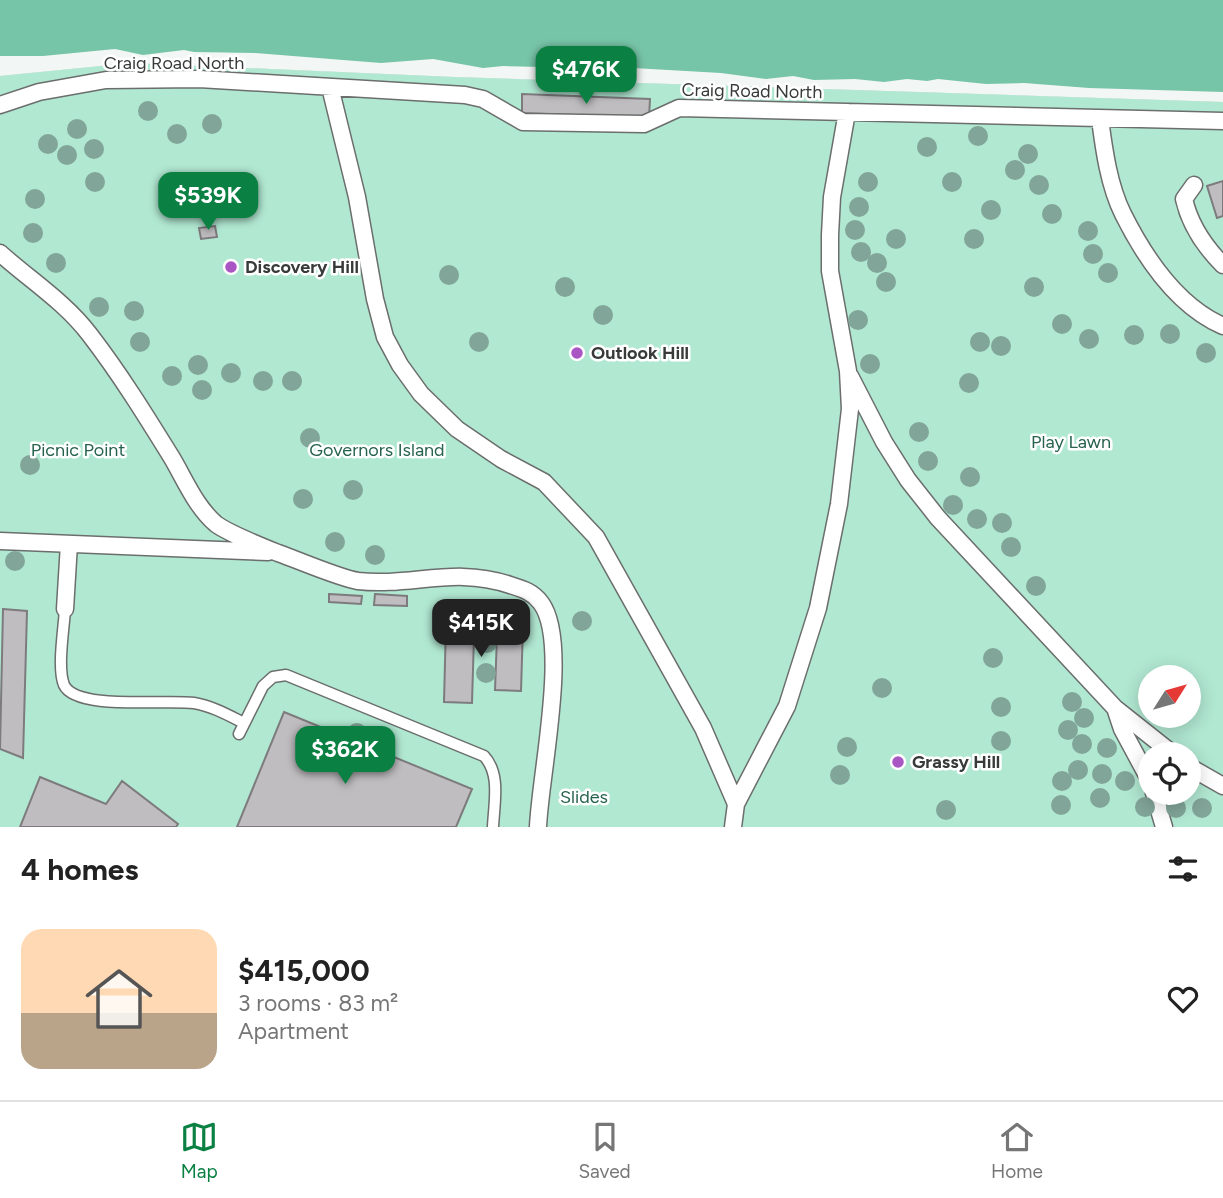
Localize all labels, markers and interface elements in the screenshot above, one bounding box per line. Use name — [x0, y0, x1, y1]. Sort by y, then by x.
pin: $476K — [537, 46, 635, 106]
street label: Craig Road North — [104, 52, 244, 74]
text: $476K — [552, 55, 620, 83]
street label: Craig Road North — [682, 79, 822, 103]
pin: $539K — [159, 173, 257, 232]
text: $539K — [174, 181, 242, 209]
place label: Discovery Hill — [245, 256, 359, 278]
marker: Discovery Hill — [223, 259, 239, 275]
place label: Outlook Hill — [591, 342, 689, 364]
marker: Outlook Hill — [569, 345, 585, 361]
park label: Play Lawn — [1031, 431, 1111, 453]
park label: Picnic Point — [31, 439, 125, 461]
park label: Governors Island — [309, 439, 445, 461]
pin: $415K — [432, 600, 530, 659]
text: $415K — [448, 608, 514, 636]
north arrow — [1138, 665, 1200, 728]
map controls — [1138, 665, 1201, 805]
pin: $362K — [296, 726, 394, 786]
text: $362K — [311, 735, 379, 763]
button: locate — [1138, 742, 1201, 805]
place label: Grassy Hill — [912, 751, 1000, 773]
marker: Grassy Hill — [890, 754, 906, 770]
park label: Slides — [560, 786, 608, 808]
icon: filters — [1164, 850, 1202, 888]
text: 4 homes — [21, 851, 138, 888]
text: $415,000 — [238, 952, 370, 989]
icon: home — [77, 957, 161, 1041]
icon: heart — [1164, 980, 1202, 1018]
text: 3 rooms · 83 m² — [238, 989, 398, 1017]
text: Apartment — [238, 1017, 349, 1045]
tab: Map — [180, 1118, 218, 1183]
tab: Saved — [578, 1118, 631, 1183]
tab: Home — [991, 1118, 1043, 1183]

